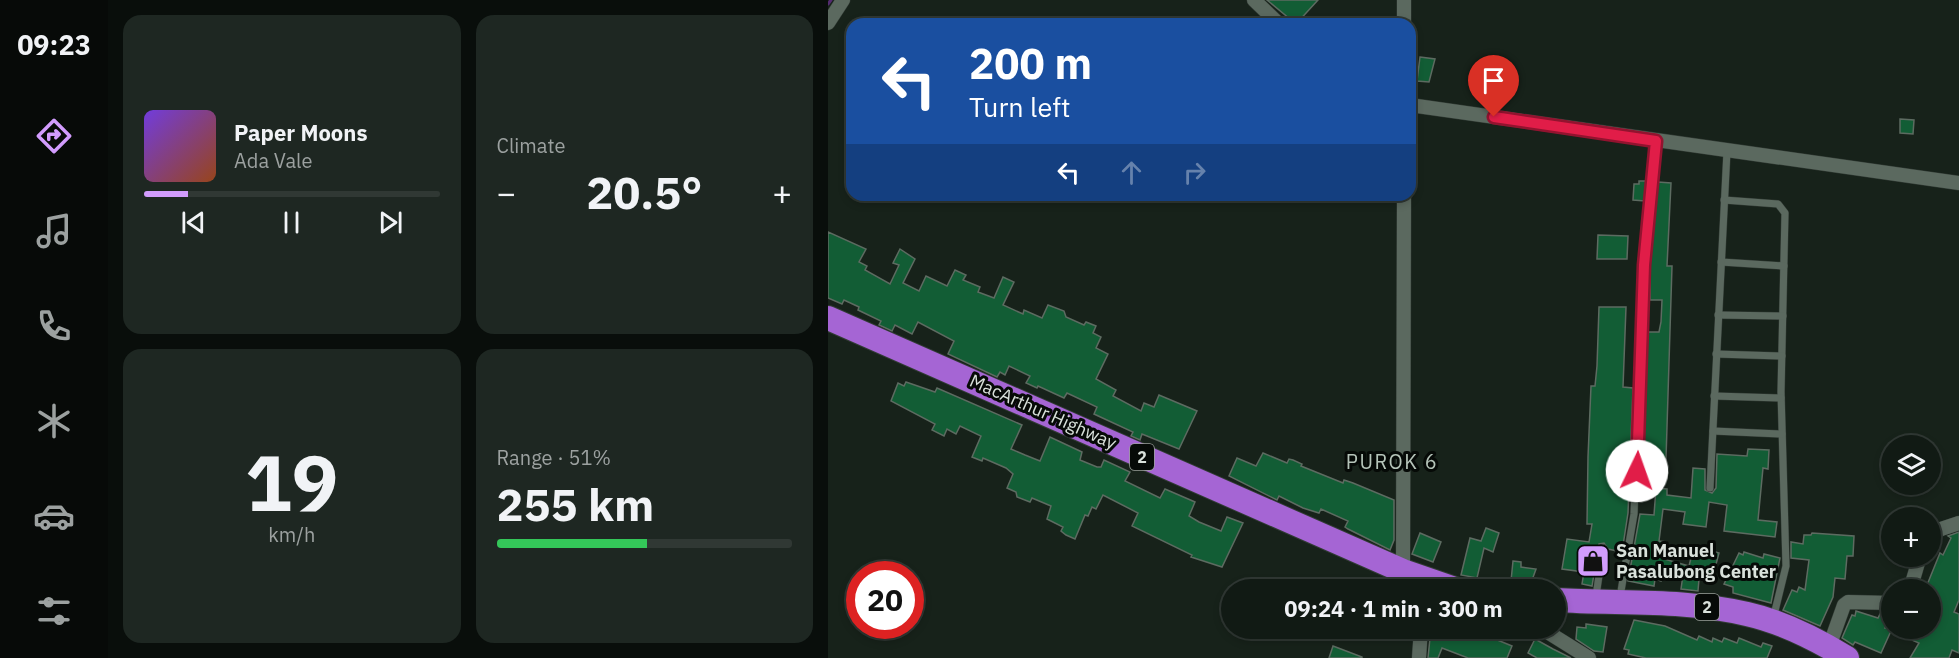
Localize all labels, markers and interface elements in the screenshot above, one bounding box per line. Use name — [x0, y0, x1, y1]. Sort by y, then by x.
text: 09:23 — [17, 27, 91, 62]
text: 200 m — [969, 36, 1092, 91]
icon: left — [870, 42, 948, 120]
pin — [1468, 55, 1519, 117]
icon: arrive — [1477, 64, 1510, 97]
text: Turn left — [969, 89, 1070, 124]
icon: directions — [33, 115, 75, 157]
text: Paper Moons — [234, 118, 367, 147]
text: Climate — [497, 132, 565, 159]
text: Ada Vale — [234, 147, 313, 174]
icon: left — [1052, 156, 1085, 189]
icon: ahead — [1115, 156, 1148, 189]
icon: right — [1178, 156, 1211, 189]
text: 20.5° — [586, 163, 702, 221]
text: − — [497, 171, 516, 214]
text: + — [772, 171, 792, 214]
icon: previous — [177, 206, 210, 239]
icon: pause — [275, 206, 308, 239]
icon: next — [374, 206, 407, 239]
icon: music — [33, 210, 75, 252]
icon: phone — [33, 305, 75, 347]
street label: MacArthur Highway — [966, 369, 1120, 454]
icon: climate — [33, 400, 75, 442]
text: 19 — [245, 431, 339, 532]
map controls — [1881, 435, 1941, 639]
button: layers — [1881, 435, 1941, 495]
position arrow — [1605, 439, 1669, 503]
text: Range · 51% — [497, 444, 611, 471]
road number: 2 — [1130, 444, 1154, 470]
district label: PUROK 6 — [1346, 448, 1438, 475]
text: 255 km — [497, 475, 654, 533]
icon: car — [33, 495, 75, 537]
button: + — [1881, 507, 1941, 567]
text: km/h — [268, 521, 315, 548]
place label: San Manuel Pasalubong Center — [1616, 539, 1776, 583]
shop icon: San Manuel Pasalubong Center — [1575, 543, 1611, 579]
speed limit sign: 20 — [846, 561, 924, 639]
button: − — [1881, 579, 1941, 639]
icon: filters — [33, 590, 75, 632]
text: 09:24 · 1 min · 300 m — [1284, 594, 1503, 623]
road number: 2 — [1695, 594, 1719, 620]

